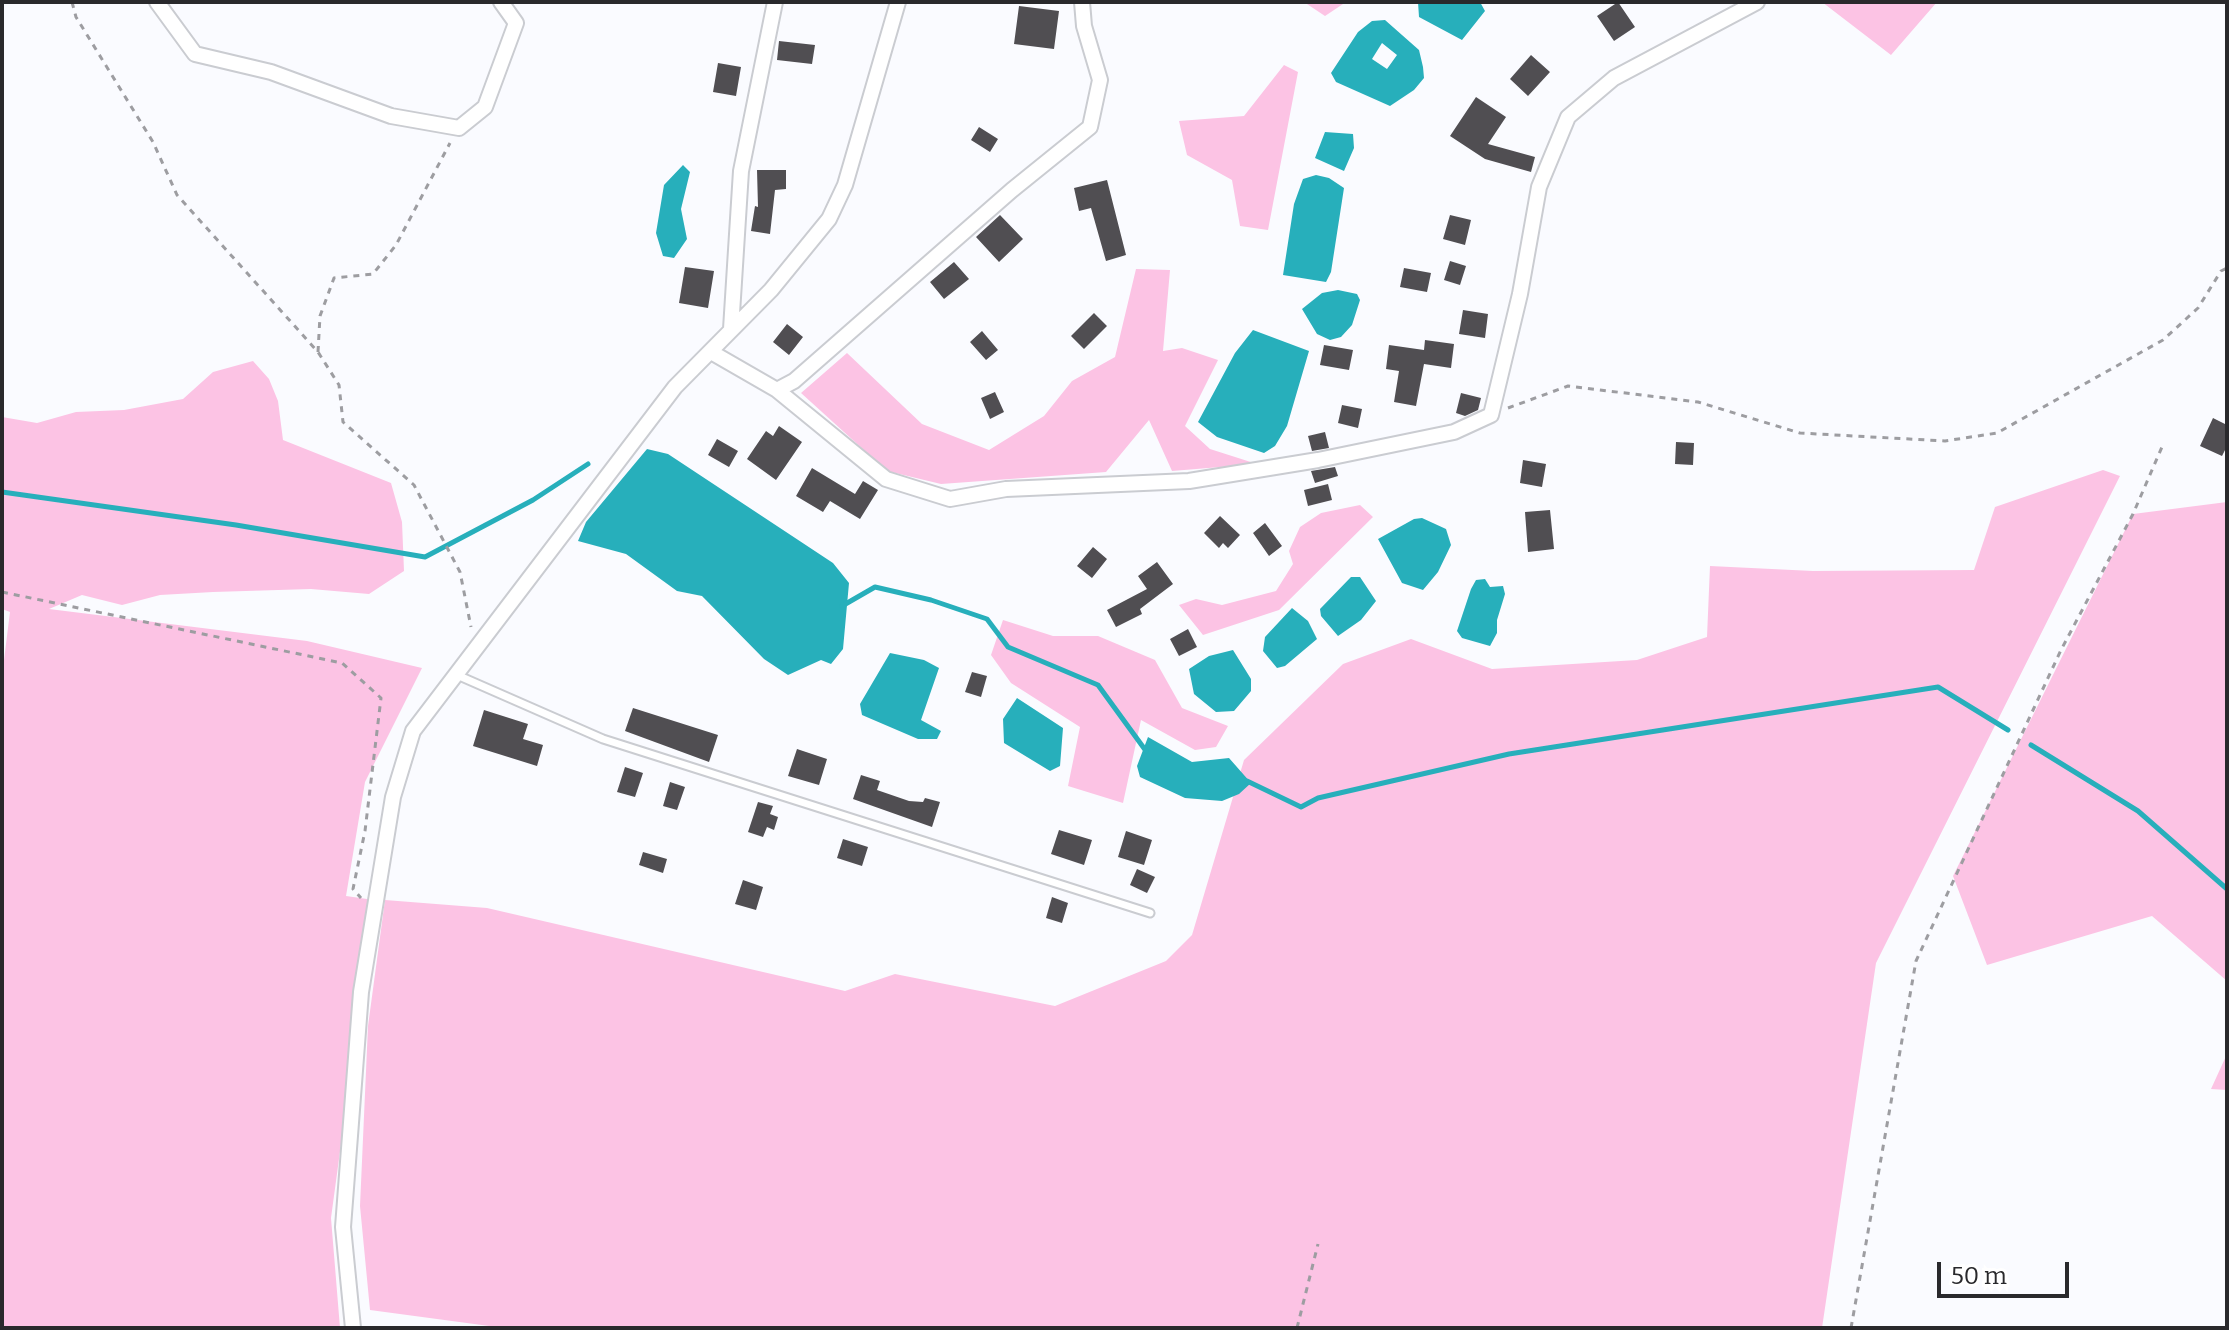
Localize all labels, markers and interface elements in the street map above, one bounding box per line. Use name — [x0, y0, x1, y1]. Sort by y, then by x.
scale bar — [1941, 1246, 2073, 1296]
text: 50 m — [1951, 1262, 2007, 1290]

